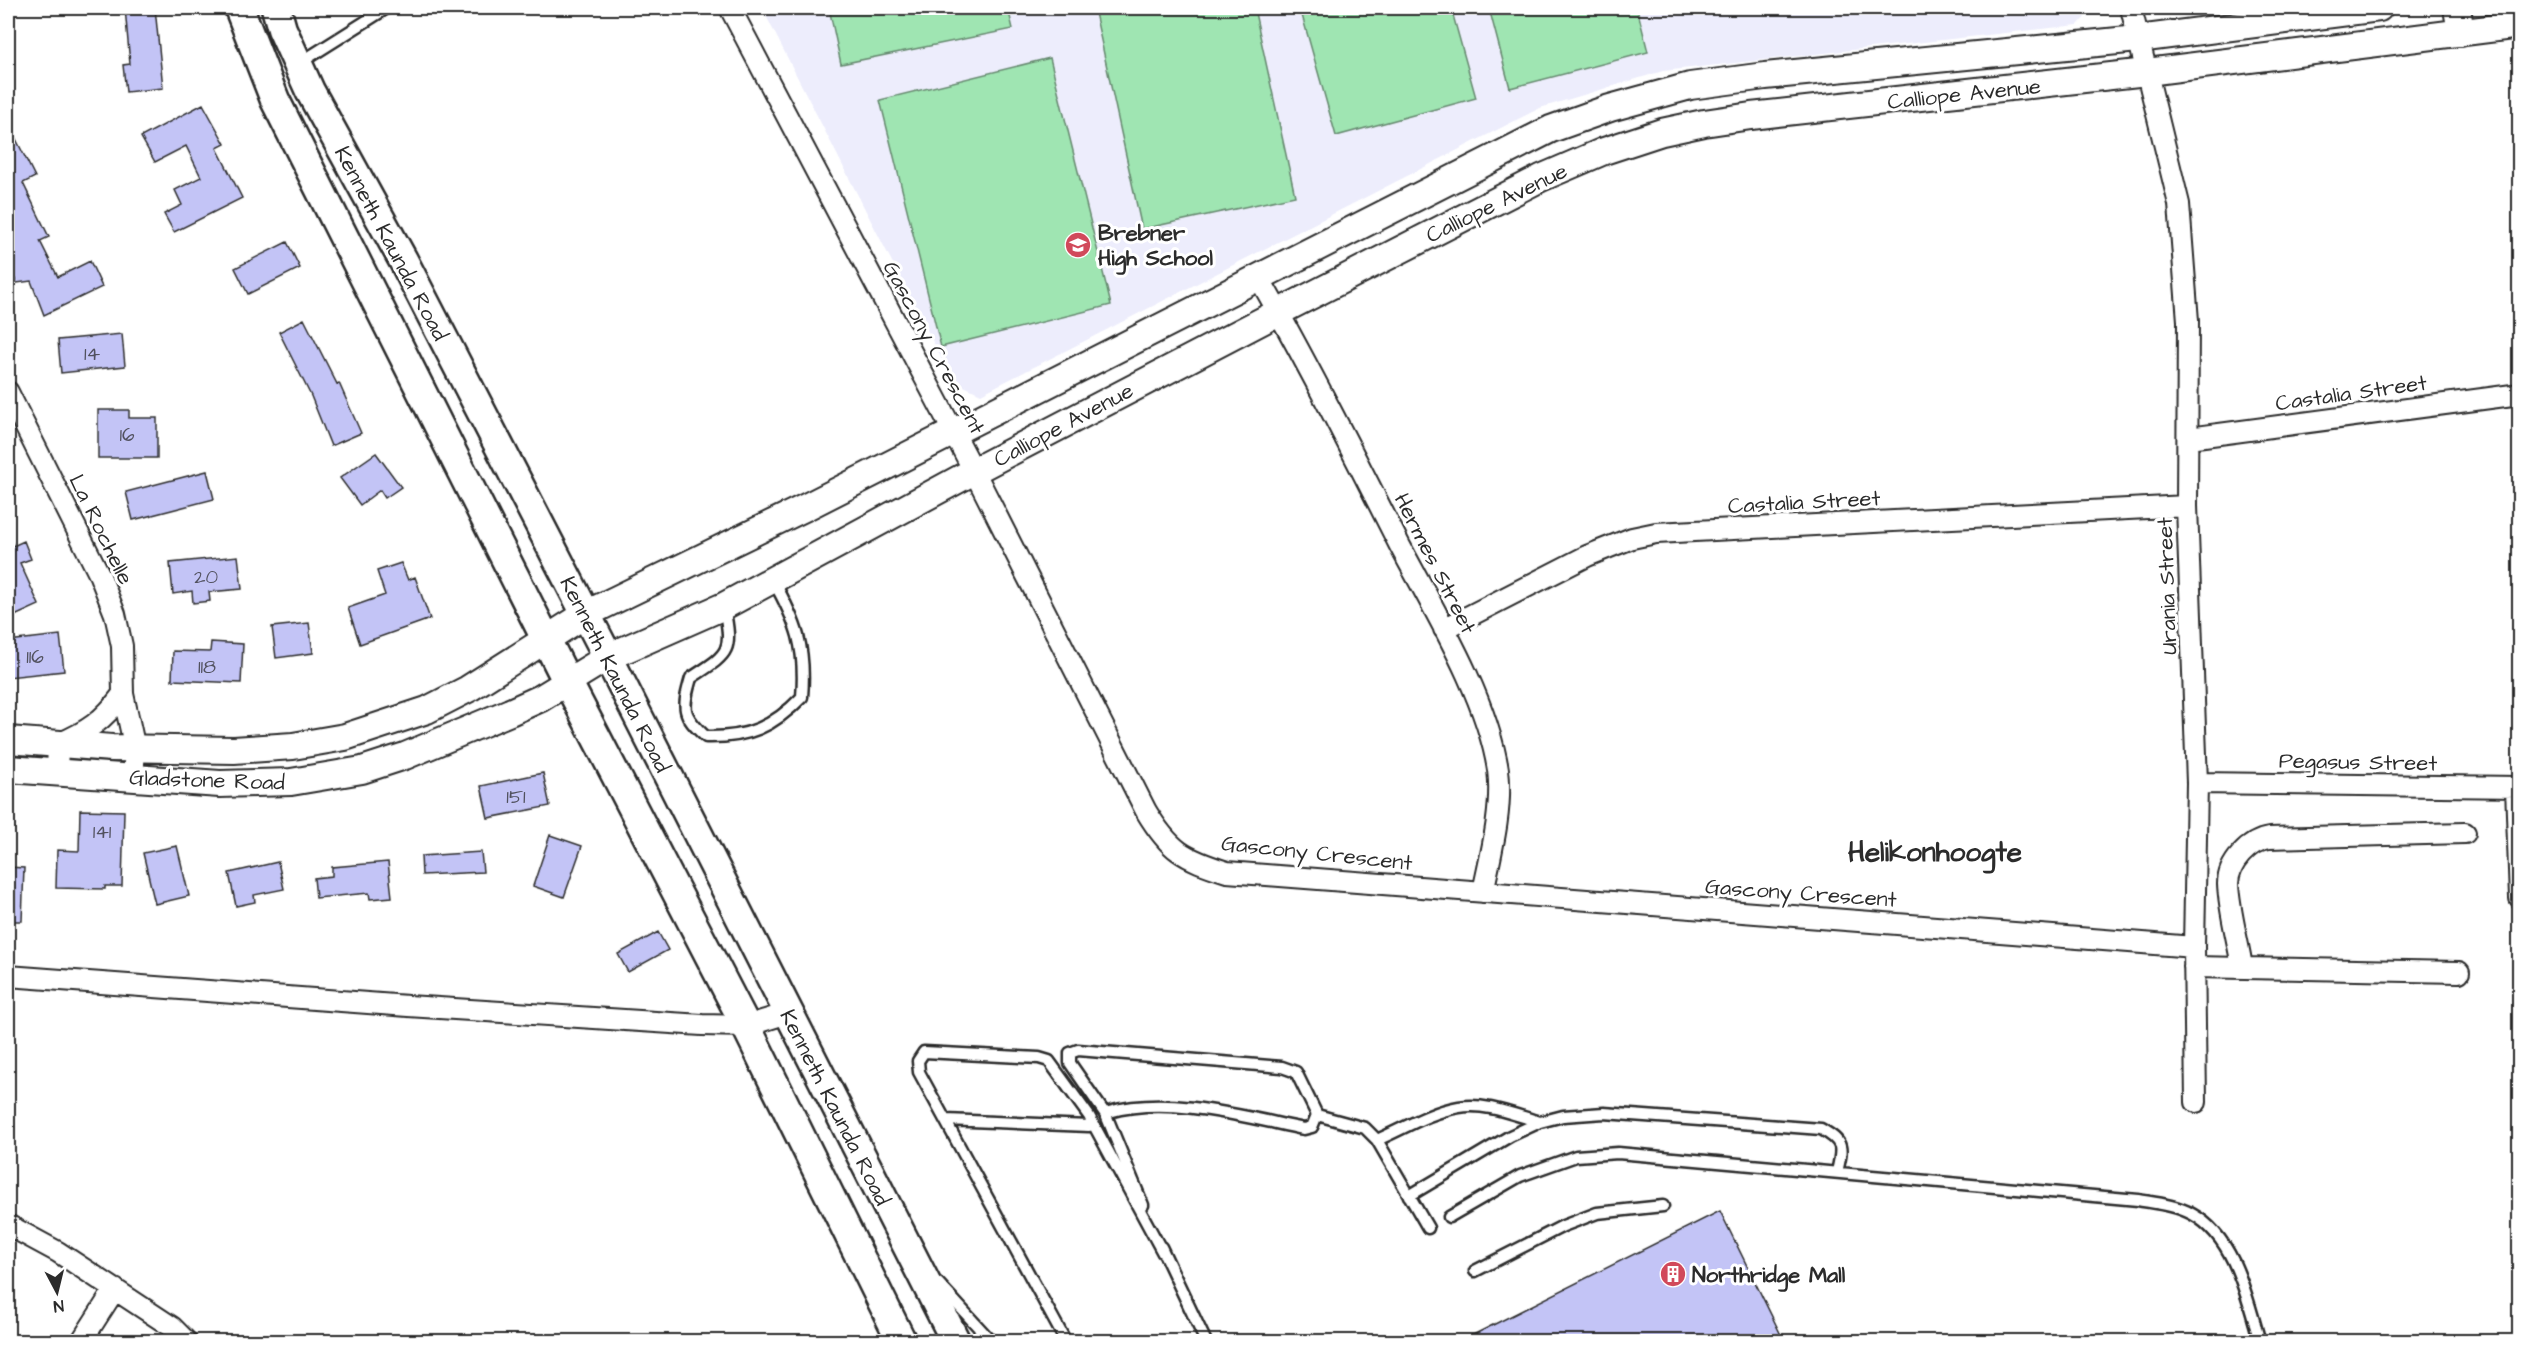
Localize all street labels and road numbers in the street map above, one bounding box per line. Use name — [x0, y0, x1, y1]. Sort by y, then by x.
street label: Calliope Avenue — [1886, 71, 2042, 118]
street label: Kenneth Kaunda Road — [326, 141, 455, 346]
street label: Calliope Avenue — [1421, 156, 1573, 251]
street label: Gascony Crescent — [874, 256, 992, 440]
street label: Castalia Street — [2274, 368, 2429, 419]
street label: Calliope Avenue — [989, 375, 1139, 475]
street label: La Rochelle — [61, 469, 141, 590]
street label: Castalia Street — [1727, 483, 1881, 522]
street label: Hermes Street — [1386, 488, 1484, 639]
street label: Urania Street — [2150, 516, 2185, 655]
street label: Kenneth Kaunda Road — [552, 571, 678, 778]
street label: Pegasus Street — [2278, 746, 2438, 780]
street label: Gladstone Road — [129, 762, 285, 799]
street label: Gascony Crescent — [1220, 828, 1414, 880]
street label: Gascony Crescent — [1704, 871, 1898, 917]
street label: Kenneth Kaunda Road — [772, 1004, 898, 1211]

